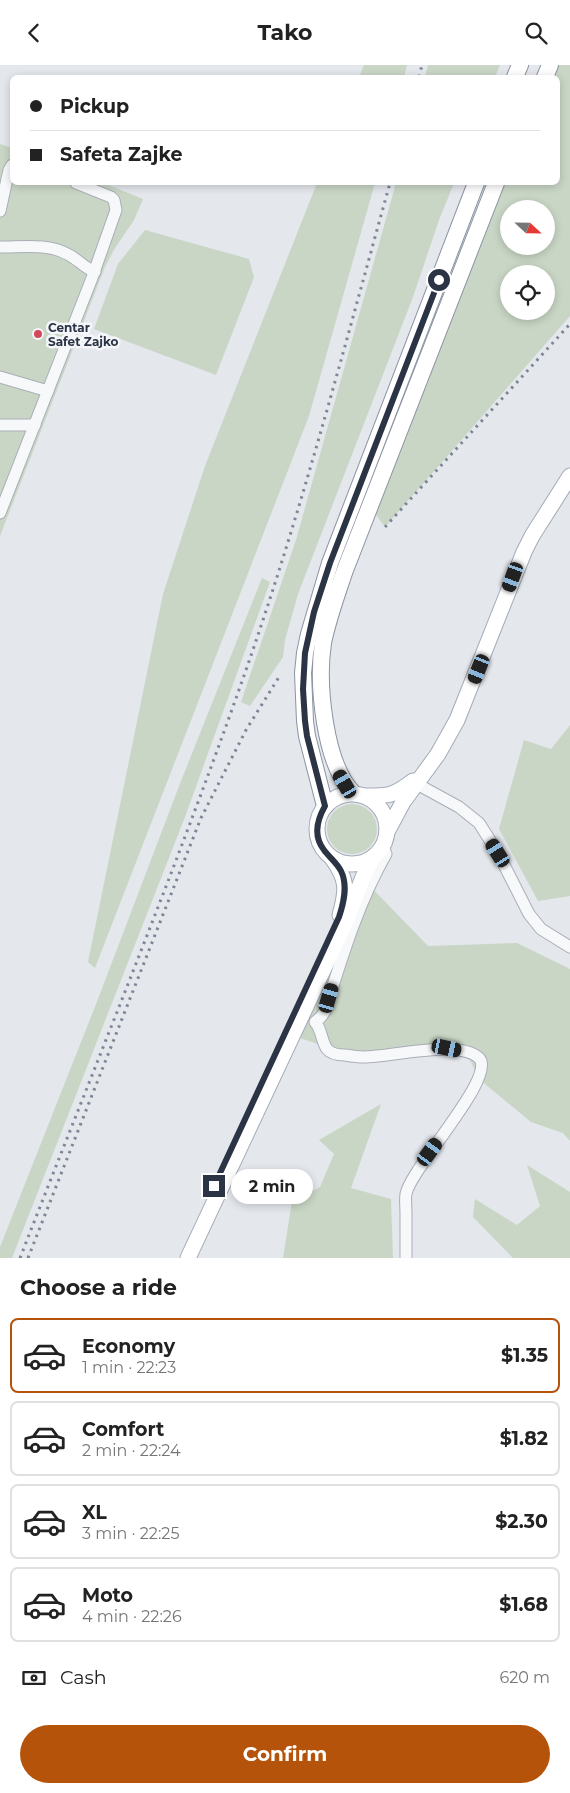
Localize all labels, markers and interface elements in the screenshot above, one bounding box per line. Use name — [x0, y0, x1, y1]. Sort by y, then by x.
icon: back — [20, 19, 48, 47]
text: Tako — [258, 19, 312, 46]
icon: search — [522, 19, 550, 47]
text: Pickup — [60, 95, 129, 118]
text: Safeta Zajke — [60, 143, 182, 166]
north arrow — [500, 200, 555, 255]
map controls — [500, 200, 555, 320]
button: locate — [500, 265, 555, 320]
route start — [428, 269, 450, 291]
place label: Centar Safet Zajko — [48, 320, 119, 349]
marker: Centar Safet Zajko — [32, 328, 44, 340]
car — [500, 560, 525, 594]
car — [466, 652, 491, 686]
car — [331, 767, 358, 801]
car — [483, 836, 512, 870]
car — [317, 982, 340, 1014]
car — [430, 1038, 463, 1058]
car — [415, 1135, 444, 1169]
callout: 2 min — [232, 1169, 314, 1203]
route end — [203, 1175, 225, 1197]
text: 2 min — [249, 1177, 295, 1196]
text: Choose a ride — [20, 1274, 177, 1301]
icon: car — [22, 1333, 67, 1378]
text: Economy — [82, 1335, 175, 1358]
text: $1.35 — [501, 1344, 548, 1367]
text: 1 min · 22:23 — [82, 1358, 176, 1377]
icon: car — [22, 1416, 67, 1461]
text: Comfort — [82, 1418, 164, 1441]
text: $1.82 — [500, 1427, 548, 1450]
text: 2 min · 22:24 — [82, 1441, 181, 1460]
icon: car — [22, 1499, 67, 1544]
text: XL — [82, 1501, 107, 1524]
text: $2.30 — [495, 1510, 548, 1533]
text: 3 min · 22:25 — [82, 1524, 179, 1543]
icon: car — [22, 1582, 67, 1627]
text: Moto — [82, 1584, 133, 1607]
text: $1.68 — [499, 1593, 548, 1616]
text: 4 min · 22:26 — [82, 1607, 182, 1626]
icon: cash — [20, 1664, 48, 1692]
text: Cash — [60, 1666, 107, 1689]
text: 620 m — [499, 1668, 550, 1687]
button: Confirm — [20, 1725, 550, 1783]

